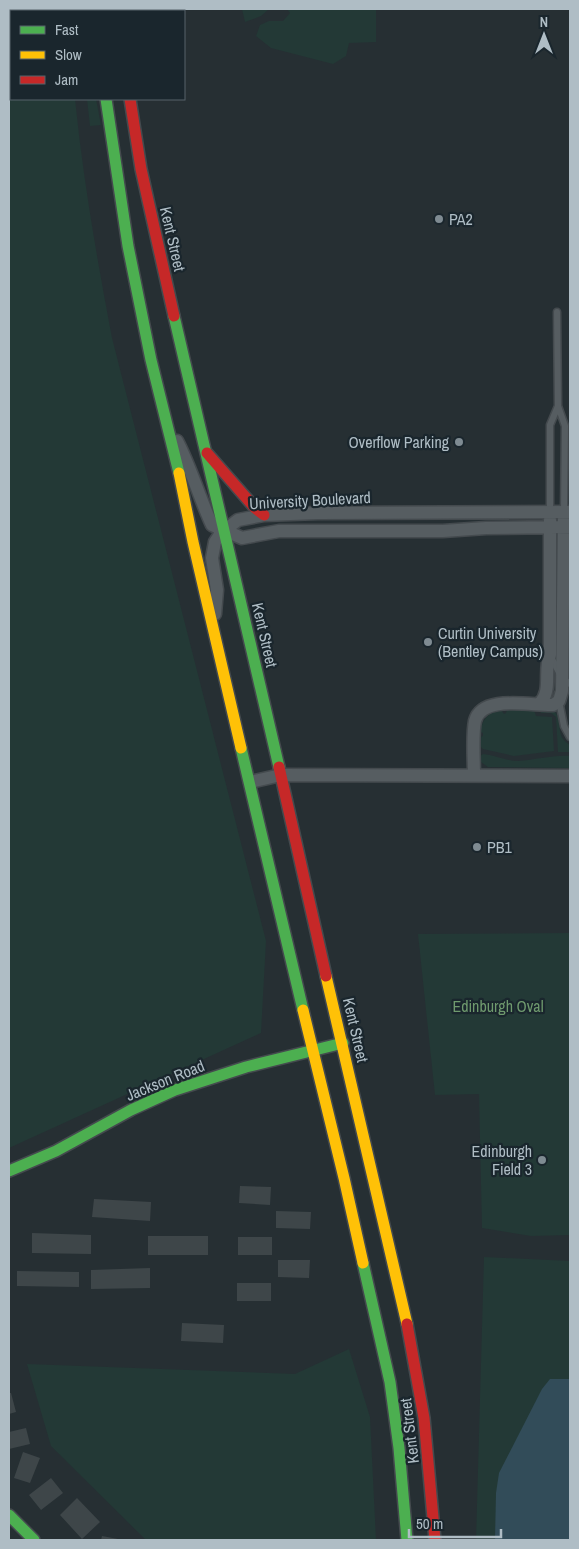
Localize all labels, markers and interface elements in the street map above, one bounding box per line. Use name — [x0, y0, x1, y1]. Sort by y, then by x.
legend — [10, 10, 185, 100]
north arrow — [519, 10, 569, 60]
text: N — [540, 13, 548, 31]
text: Fast — [55, 19, 79, 40]
text: Slow — [55, 44, 82, 65]
text: Jam — [55, 69, 78, 90]
street label: Kent Street — [155, 205, 191, 274]
place label: PA2 — [449, 208, 473, 230]
marker: PA2 — [433, 213, 445, 225]
place label: Overflow Parking — [348, 431, 450, 453]
marker: Overflow Parking — [453, 436, 465, 448]
street label: University Boulevard — [249, 486, 371, 514]
street label: Kent Street — [247, 601, 283, 670]
place label: Curtin University (Bentley Campus) — [438, 622, 543, 662]
marker: Curtin University (Bentley Campus) — [422, 636, 434, 648]
place label: PB1 — [487, 836, 513, 858]
marker: PB1 — [471, 841, 483, 853]
park label: Edinburgh Oval — [452, 995, 544, 1017]
street label: Kent Street — [338, 996, 374, 1065]
street label: Jackson Road — [122, 1054, 208, 1106]
place label: Edinburgh Field 3 — [471, 1140, 532, 1180]
marker: Edinburgh Field 3 — [536, 1154, 548, 1166]
street label: Kent Street — [394, 1397, 424, 1465]
scale bar — [409, 1506, 502, 1538]
text: 50 m — [416, 1513, 443, 1534]

